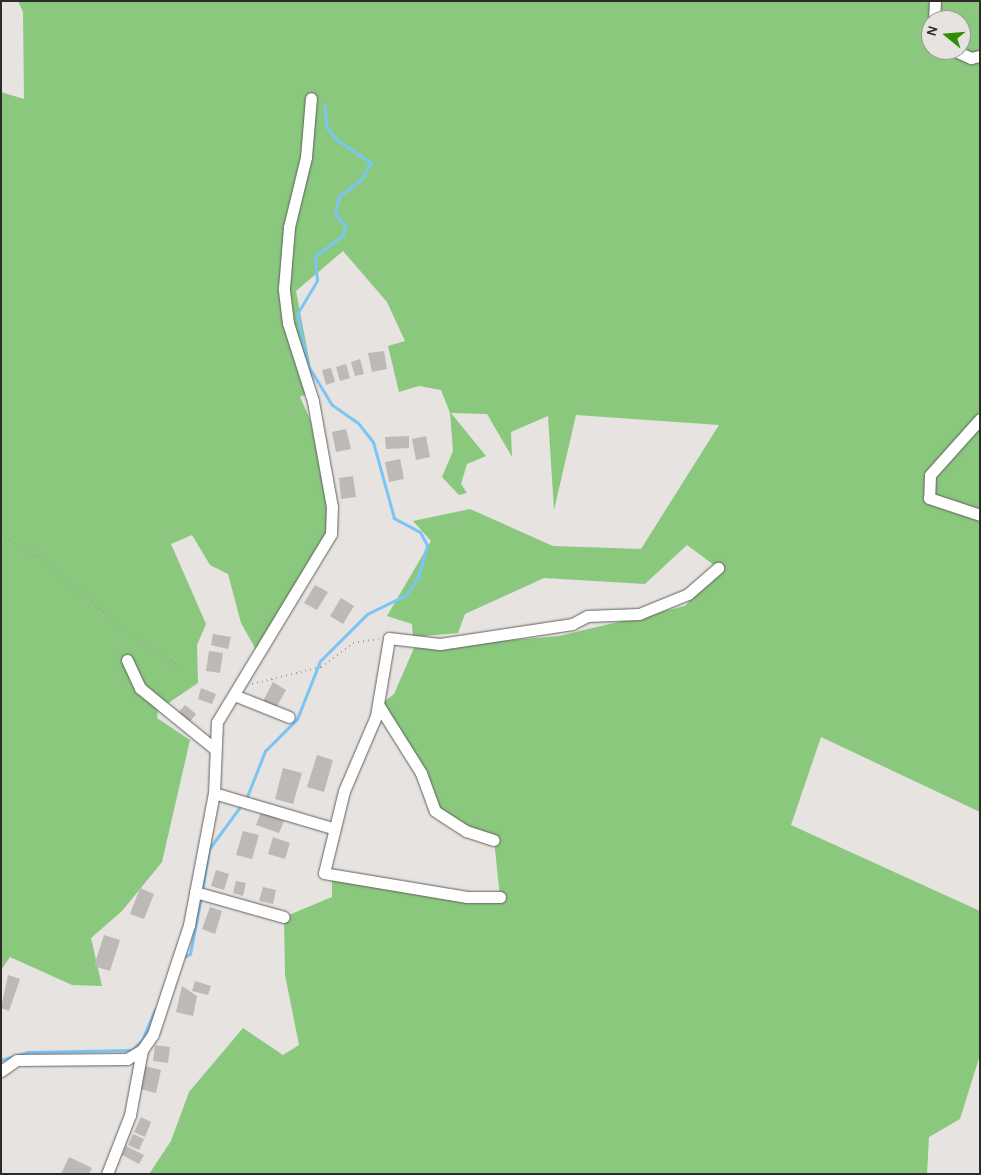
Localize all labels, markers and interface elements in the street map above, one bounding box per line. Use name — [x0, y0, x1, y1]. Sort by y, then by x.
north arrow — [921, 10, 971, 60]
text: N — [923, 23, 942, 38]

